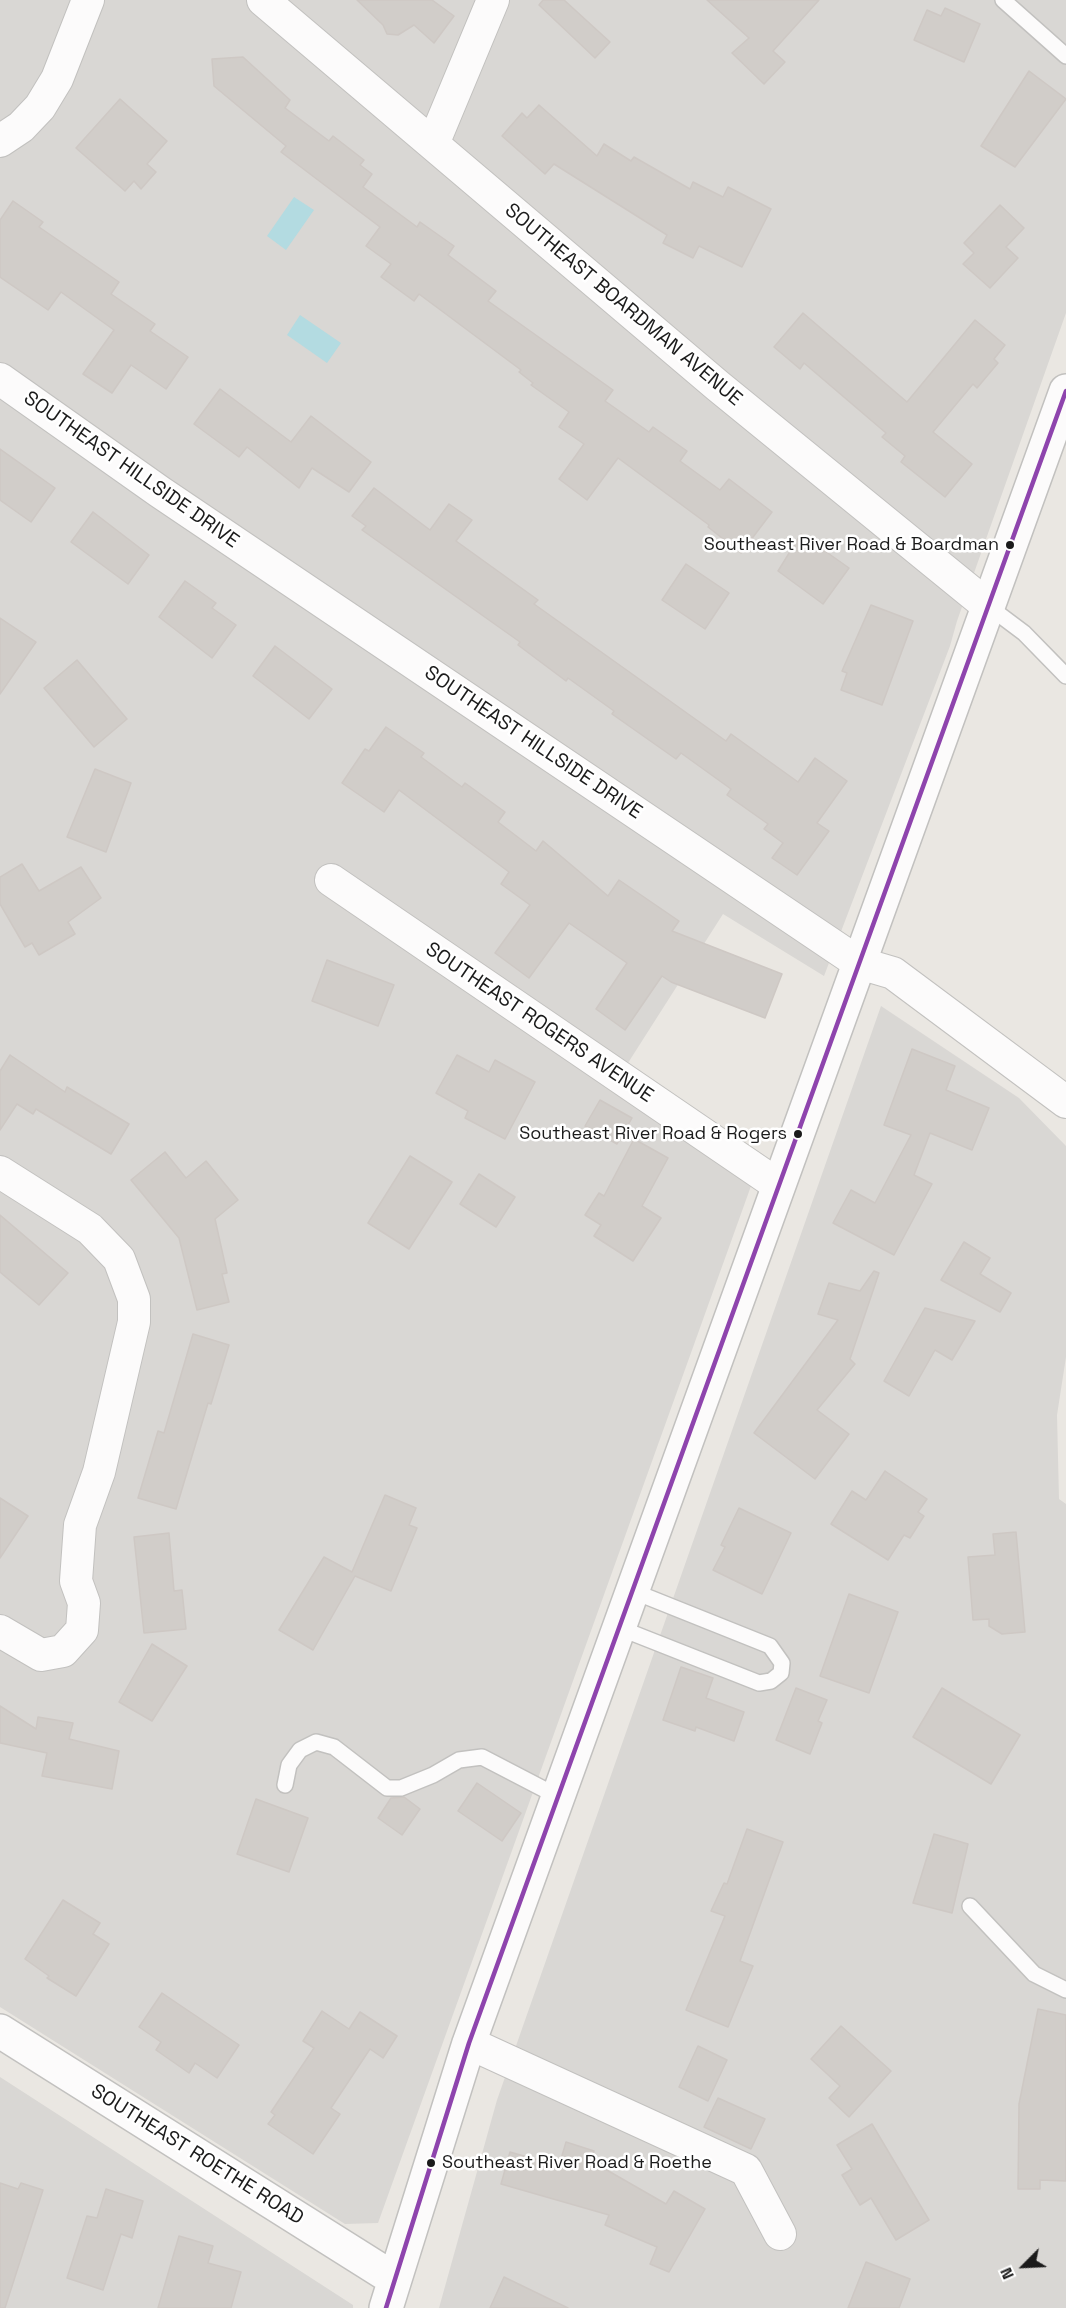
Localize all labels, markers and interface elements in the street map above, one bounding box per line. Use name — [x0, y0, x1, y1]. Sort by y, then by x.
street label: SOUTHEAST BOARDMAN AVENUE — [499, 199, 747, 411]
street label: SOUTHEAST HILLSIDE DRIVE — [19, 386, 243, 554]
place label: Southeast River Road & Boardman — [704, 534, 999, 556]
marker: Southeast River Road & Boardman — [1004, 539, 1016, 551]
street label: SOUTHEAST HILLSIDE DRIVE — [420, 661, 646, 825]
street label: SOUTHEAST ROGERS AVENUE — [420, 938, 658, 1108]
place label: Southeast River Road & Rogers — [519, 1123, 787, 1145]
marker: Southeast River Road & Rogers — [792, 1128, 804, 1140]
street label: SOUTHEAST ROETHE ROAD — [86, 2080, 308, 2230]
place label: Southeast River Road & Roethe — [442, 2152, 712, 2174]
marker: Southeast River Road & Roethe — [425, 2157, 437, 2169]
north arrow — [994, 2236, 1054, 2296]
text: N — [995, 2264, 1019, 2283]

